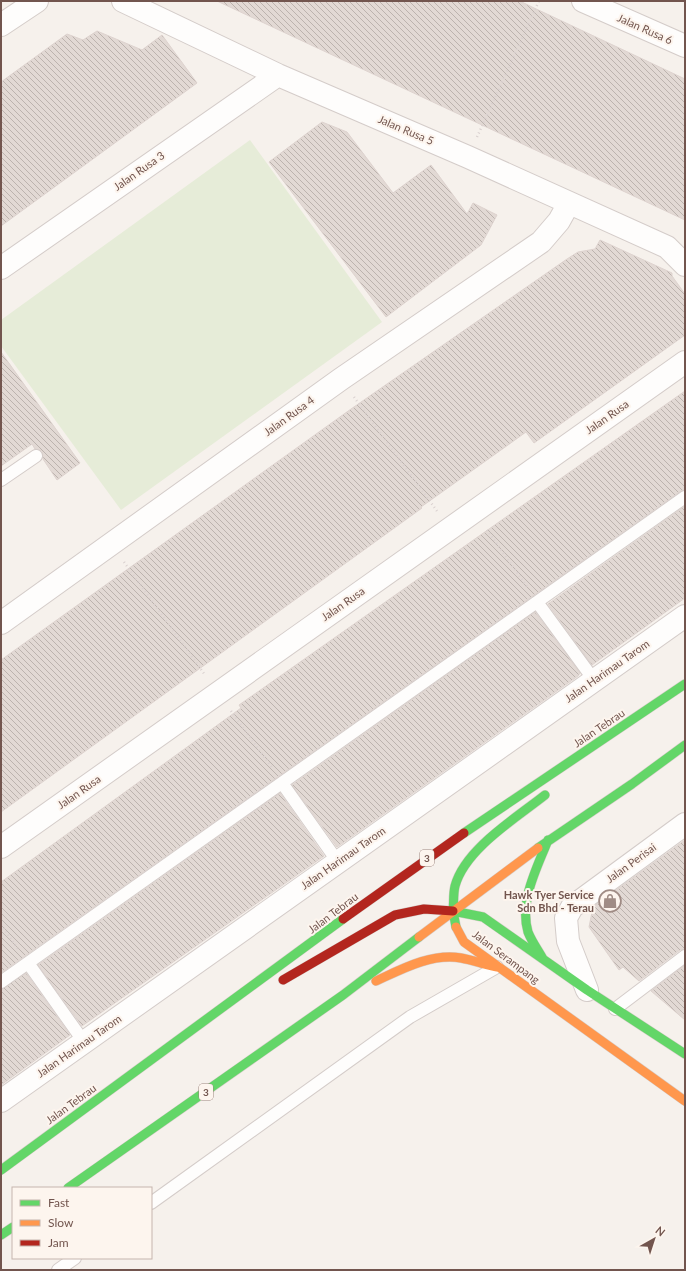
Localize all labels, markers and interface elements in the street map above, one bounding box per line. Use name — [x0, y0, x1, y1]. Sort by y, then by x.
street label: Jalan Rusa 6 — [616, 11, 675, 47]
street label: Jalan Rusa 5 — [376, 112, 436, 147]
street label: Jalan Rusa 3 — [111, 148, 167, 193]
street label: Jalan Rusa 4 — [261, 393, 317, 438]
street label: Jalan Rusa — [583, 397, 631, 436]
street label: Jalan Rusa — [319, 584, 367, 623]
street label: Jalan Harimau Tarom — [562, 637, 651, 705]
street label: Jalan Tebrau — [571, 706, 627, 750]
street label: Jalan Rusa — [55, 772, 103, 811]
street label: Jalan Harimau Tarom — [298, 824, 387, 892]
street label: Jalan Perisai — [603, 840, 658, 885]
road number: 3 — [420, 850, 434, 866]
place label: Hawk Tyer Service Sdn Bhd - Terau — [504, 888, 594, 914]
shop icon: Hawk Tyer Service Sdn Bhd - Terau — [597, 888, 623, 914]
street label: Jalan Tebrau — [305, 890, 360, 936]
street label: Jalan Serampang — [470, 927, 543, 986]
street label: Jalan Harimau Tarom — [34, 1012, 123, 1080]
street label: Jalan Tebrau — [43, 1081, 98, 1126]
road number: 3 — [199, 1084, 213, 1100]
legend — [12, 1187, 152, 1259]
text: Fast — [48, 1195, 70, 1210]
text: Slow — [48, 1215, 74, 1230]
north arrow — [634, 1219, 674, 1259]
text: N — [653, 1223, 668, 1239]
text: Jam — [48, 1235, 69, 1250]

